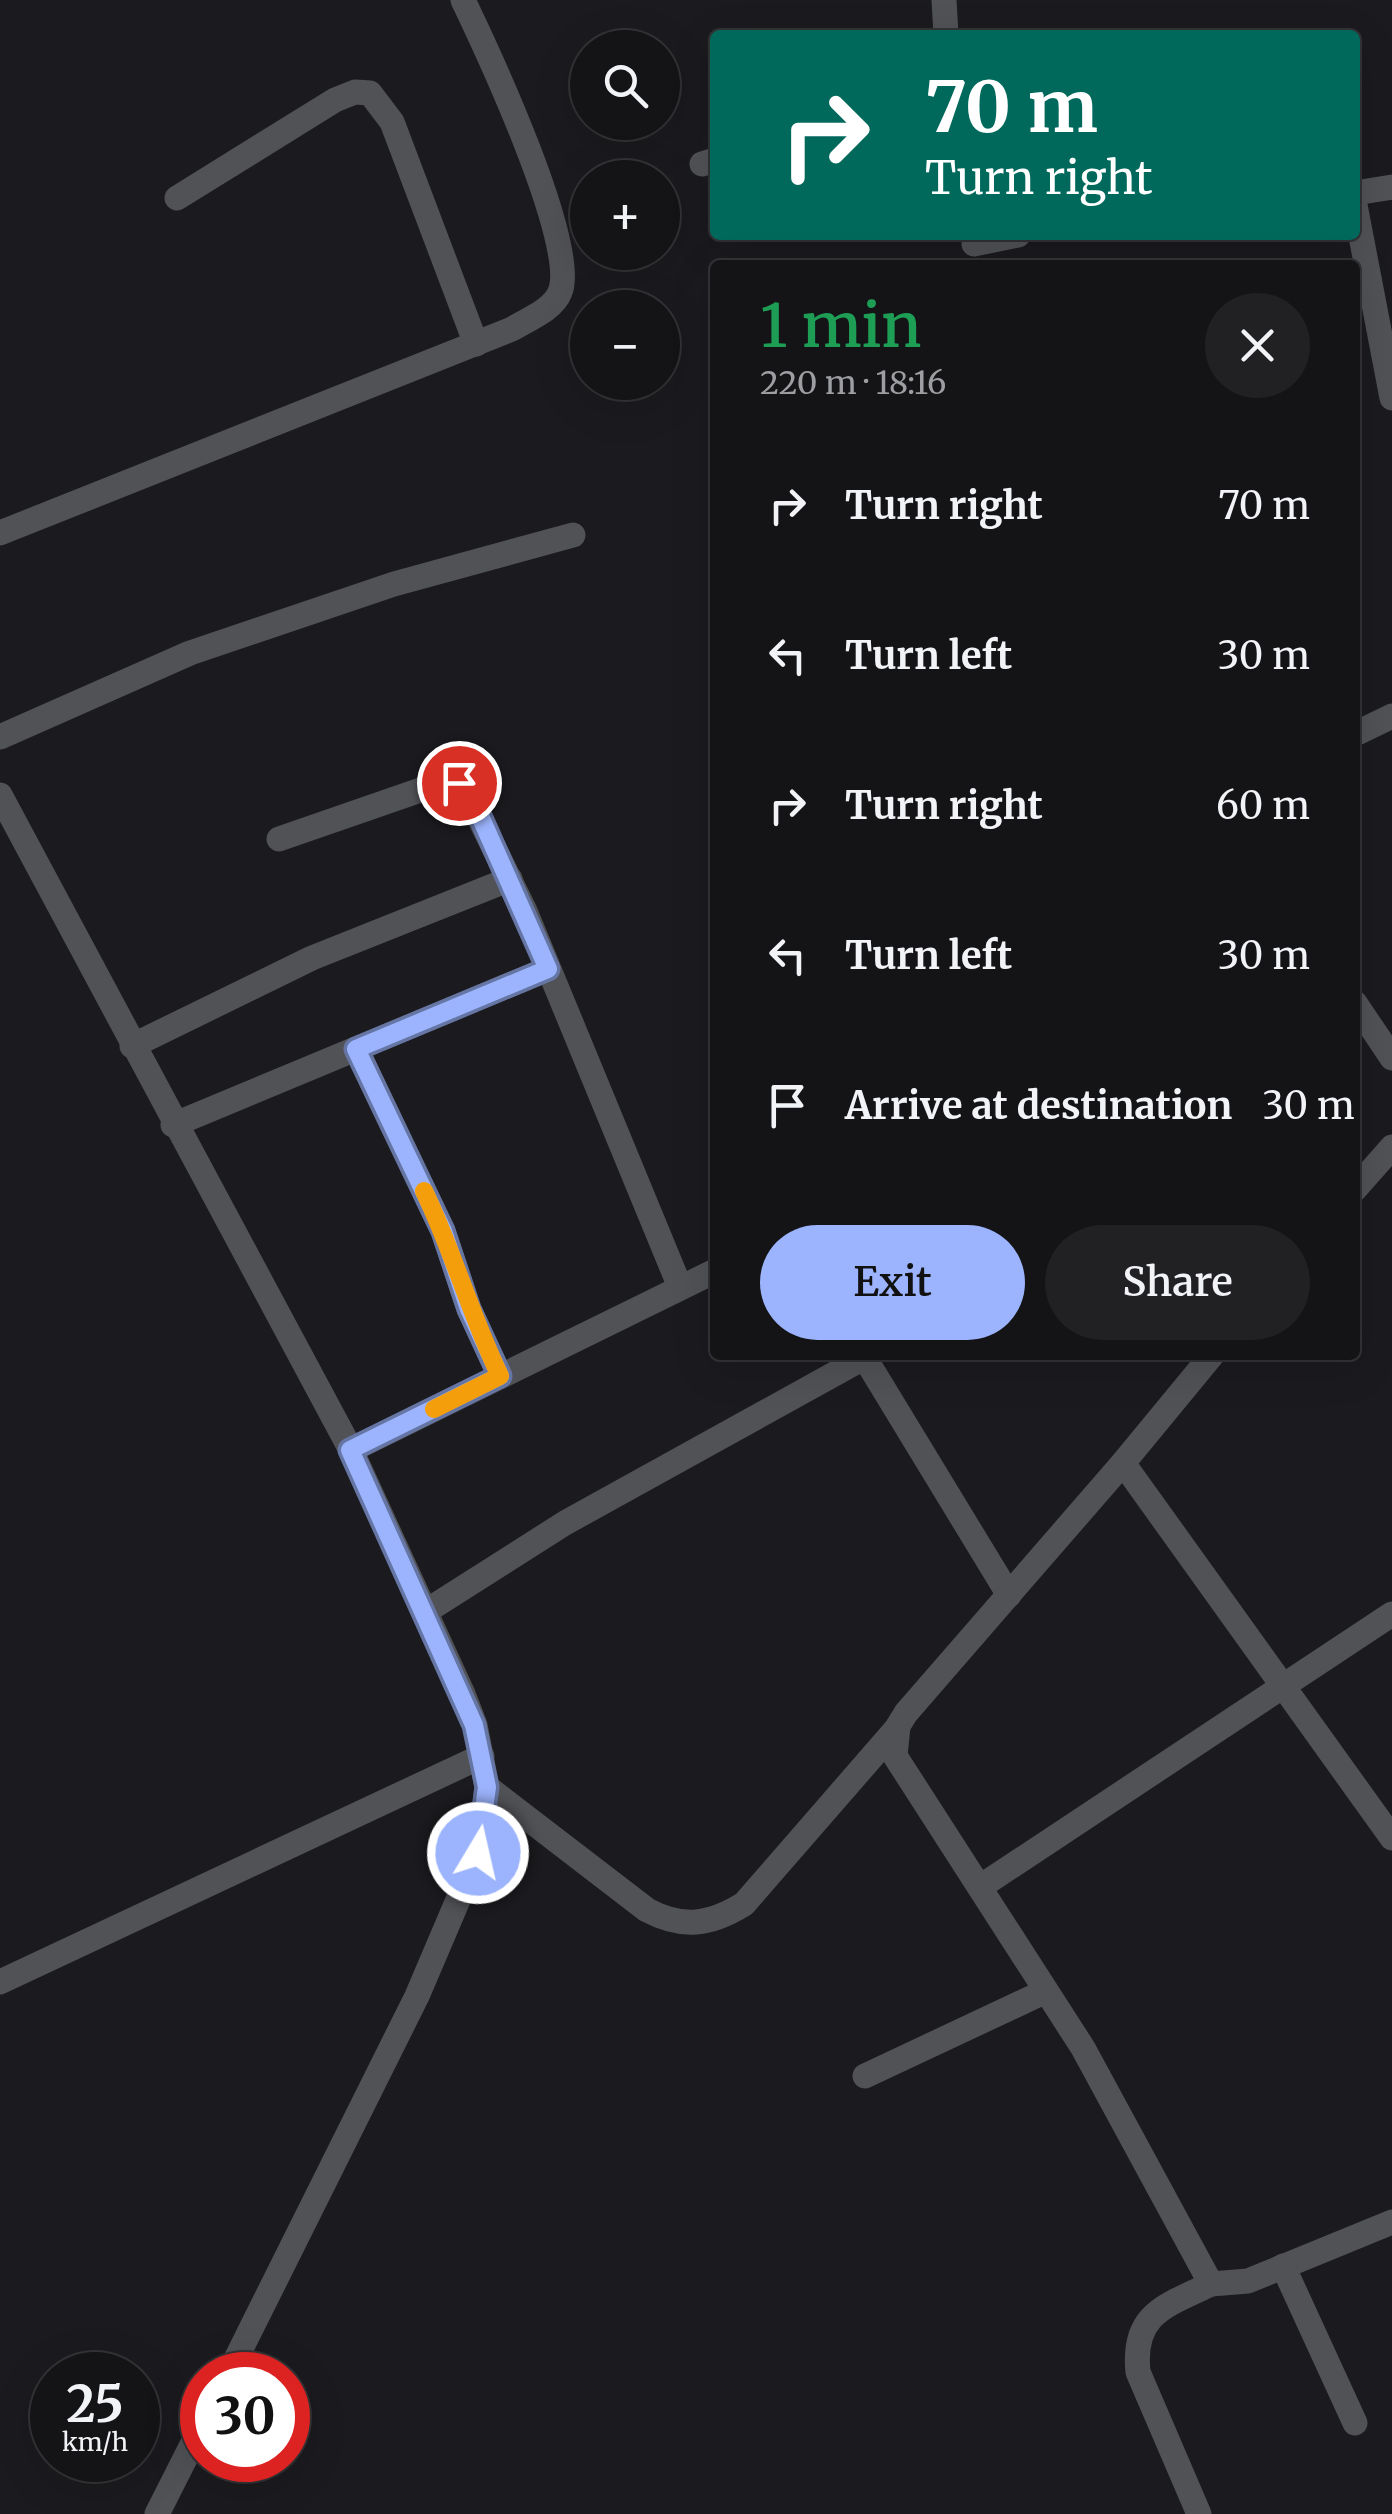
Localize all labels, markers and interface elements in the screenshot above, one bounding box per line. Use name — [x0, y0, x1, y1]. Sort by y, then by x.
map controls — [570, 30, 680, 400]
button: search — [570, 30, 680, 140]
text: 70 m — [925, 63, 1098, 151]
icon: right — [760, 70, 890, 200]
text: Turn right — [925, 150, 1153, 206]
button: + — [570, 160, 680, 270]
text: 1 min — [760, 288, 921, 363]
button: − — [570, 290, 680, 400]
button: close — [1205, 293, 1310, 398]
text: 220 m · 18:16 — [760, 363, 946, 403]
icon: right — [760, 478, 815, 533]
text: Turn right — [845, 482, 1043, 529]
text: 70 m — [1218, 482, 1310, 529]
icon: left — [760, 628, 815, 683]
text: Turn left — [845, 632, 1012, 679]
text: 30 m — [1217, 632, 1310, 679]
pin — [417, 741, 502, 826]
icon: arrive — [432, 756, 487, 811]
icon: right — [760, 778, 815, 833]
text: Turn right — [845, 782, 1043, 829]
text: 60 m — [1216, 782, 1310, 829]
icon: left — [760, 928, 815, 983]
text: Turn left — [845, 932, 1012, 979]
text: 30 m — [1217, 932, 1310, 979]
icon: arrive — [760, 1078, 815, 1133]
text: Arrive at destination — [845, 1082, 1232, 1129]
text: 30 m — [1262, 1082, 1355, 1129]
button: Exit — [760, 1225, 1025, 1340]
button: Share — [1045, 1225, 1310, 1340]
position arrow — [426, 1801, 530, 1905]
speed limit sign: 30 — [180, 2352, 310, 2482]
text: 25 — [66, 2373, 124, 2436]
text: km/h — [62, 2426, 128, 2458]

